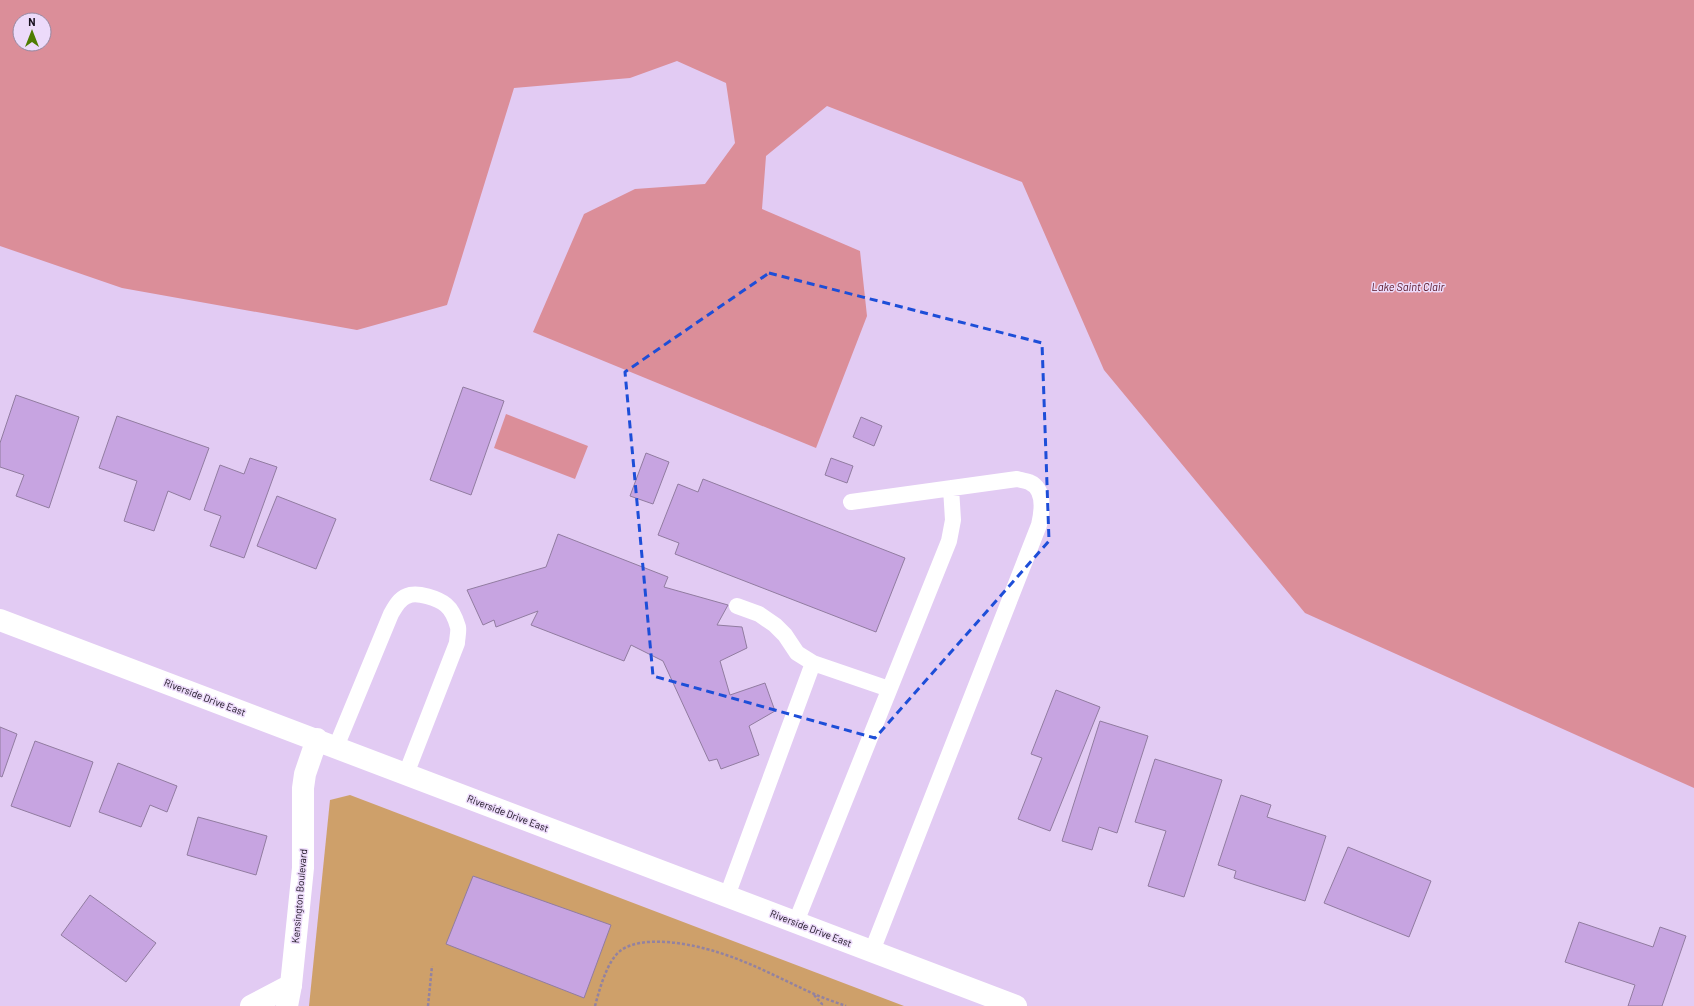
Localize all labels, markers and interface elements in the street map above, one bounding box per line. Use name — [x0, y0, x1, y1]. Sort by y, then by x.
north arrow — [12, 12, 52, 52]
text: N — [28, 15, 36, 28]
water label: Lake Saint Clair — [1372, 280, 1445, 293]
street label: Riverside Drive East — [163, 676, 248, 718]
street label: Riverside Drive East — [466, 792, 551, 834]
street label: Kensington Boulevard — [289, 848, 309, 944]
street label: Riverside Drive East — [769, 907, 854, 949]

